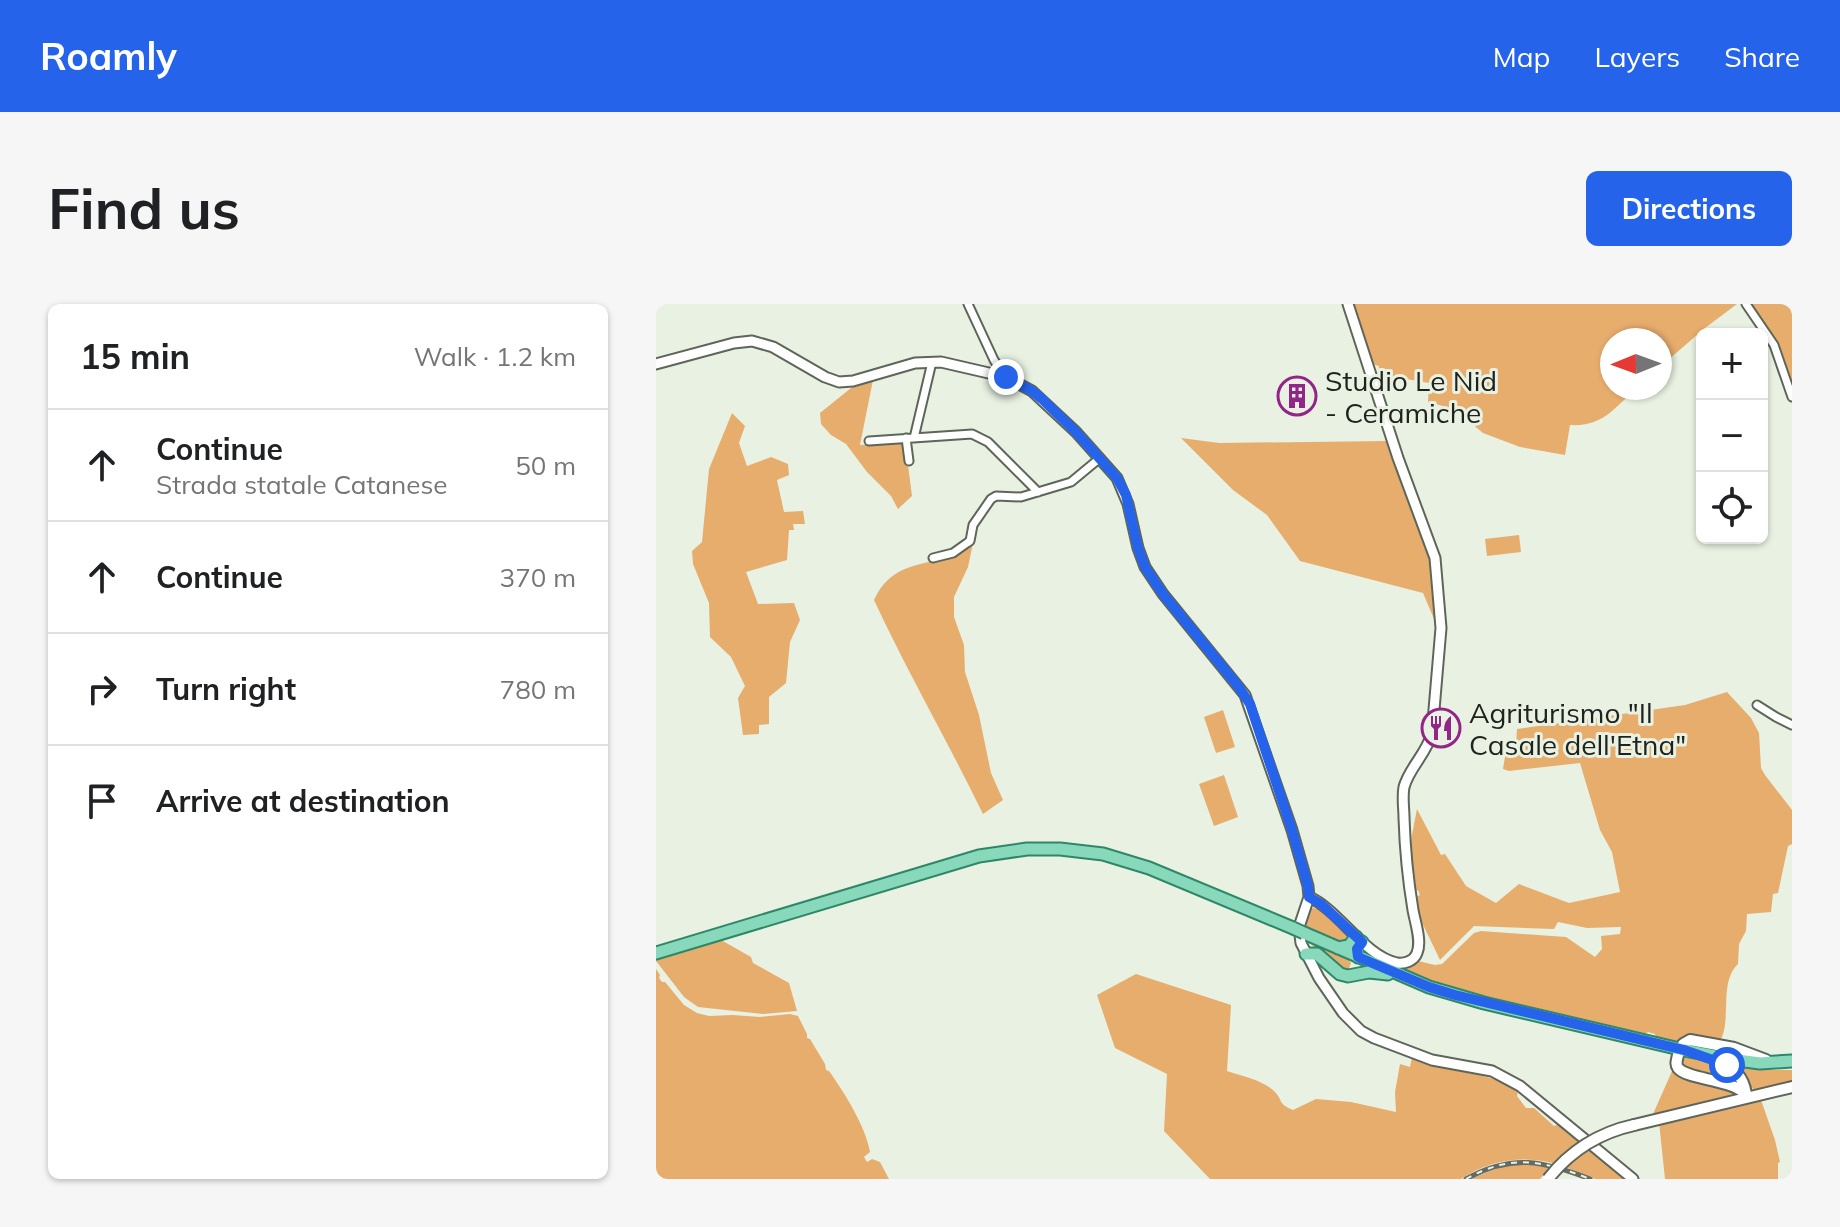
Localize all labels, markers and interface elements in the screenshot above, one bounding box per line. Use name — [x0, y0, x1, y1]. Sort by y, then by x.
text: Roamly — [40, 32, 177, 80]
text: Map — [1493, 39, 1550, 74]
text: Layers — [1594, 39, 1680, 74]
text: Share — [1724, 39, 1800, 74]
button: Directions — [1586, 171, 1792, 246]
text: Find us — [48, 173, 240, 243]
north arrow — [1600, 328, 1672, 400]
map controls — [1696, 328, 1768, 544]
button: + — [1696, 328, 1768, 400]
text: 15 min — [80, 335, 190, 378]
text: Walk · 1.2 km — [414, 340, 576, 373]
route end — [988, 359, 1024, 395]
place label: Studio Le Nid - Ceramiche — [1325, 363, 1497, 430]
building icon: Studio Le Nid - Ceramiche — [1276, 375, 1318, 417]
button: − — [1696, 400, 1768, 472]
text: Continue — [156, 430, 283, 468]
icon: ahead — [80, 443, 124, 487]
text: 50 m — [515, 449, 576, 482]
text: Strada statale Catanese — [156, 468, 448, 501]
button: locate — [1696, 472, 1768, 544]
icon: ahead — [80, 555, 124, 599]
text: Continue — [156, 558, 283, 596]
text: 370 m — [500, 561, 576, 594]
icon: right — [80, 667, 124, 711]
text: Turn right — [156, 670, 296, 708]
text: 780 m — [500, 673, 576, 706]
place label: Agriturismo "Il Casale dell'Etna" — [1469, 695, 1686, 762]
restaurant icon: Agriturismo "Il Casale dell'Etna" — [1420, 707, 1462, 749]
icon: arrive — [80, 779, 124, 823]
text: Arrive at destination — [156, 782, 450, 820]
route start — [1709, 1047, 1745, 1083]

